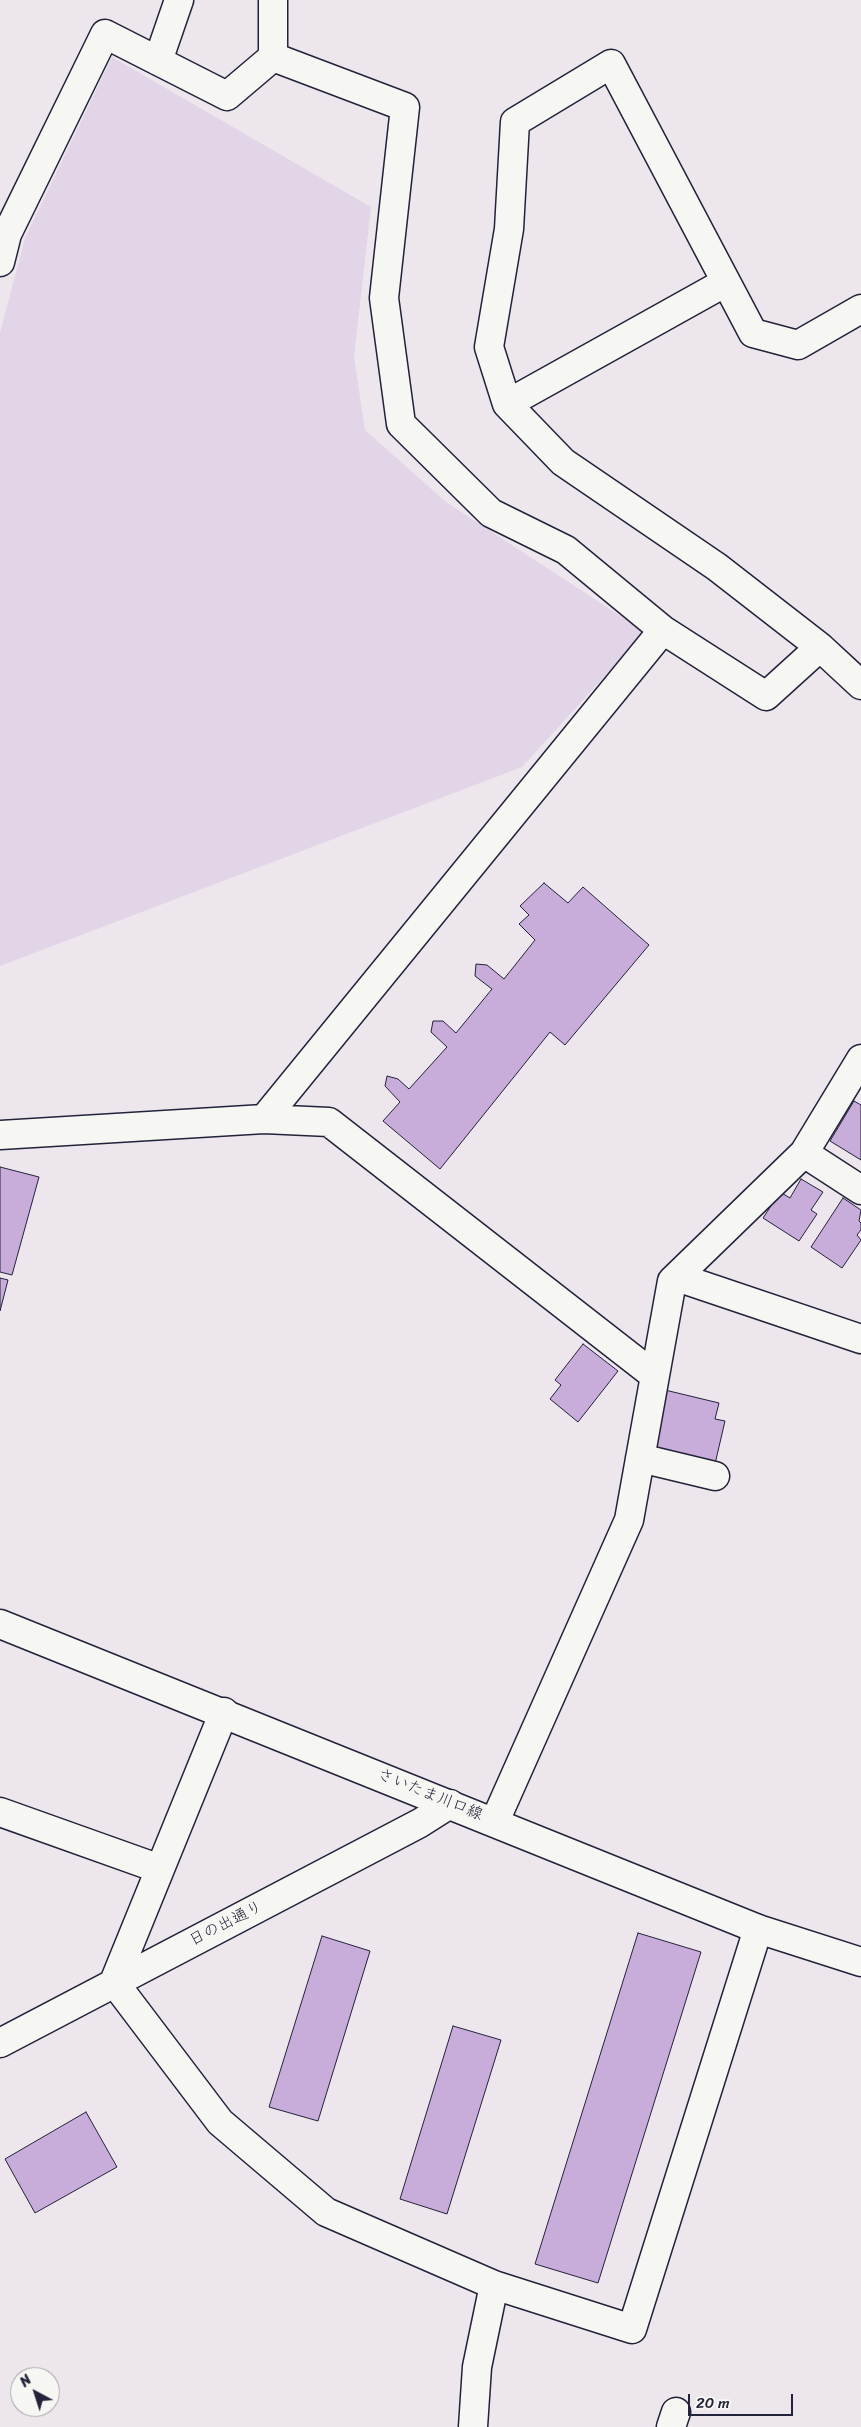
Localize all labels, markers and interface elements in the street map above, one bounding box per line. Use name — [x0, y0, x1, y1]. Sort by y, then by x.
street label: さいたま川口線 — [374, 1765, 486, 1825]
street label: 日の出通り — [186, 1897, 266, 1951]
north arrow — [10, 2367, 60, 2417]
text: N — [14, 2368, 37, 2394]
scale bar — [691, 2384, 796, 2416]
text: 20 m — [696, 2390, 730, 2416]

